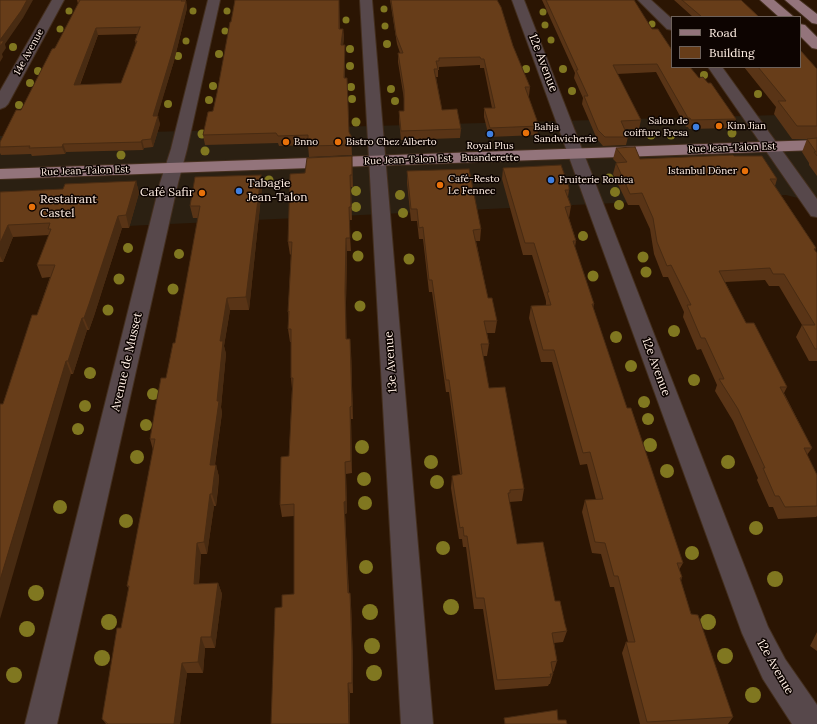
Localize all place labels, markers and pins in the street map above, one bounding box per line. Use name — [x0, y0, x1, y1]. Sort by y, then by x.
place label: Salon de coiffure Fresa — [624, 115, 688, 138]
place label: Kim Jian — [727, 120, 766, 132]
place label: Bahja Sandwicherie — [534, 121, 597, 144]
marker: Kim Jian — [714, 121, 724, 131]
marker: Salon de coiffure Fresa — [691, 122, 701, 132]
marker: Bahja Sandwicherie — [521, 128, 531, 138]
marker: Royal Plus Buanderette — [485, 129, 495, 139]
place label: Bnno — [294, 136, 318, 148]
place label: Bistro Chez Alberto — [346, 136, 437, 148]
marker: Bnno — [281, 137, 291, 147]
marker: Bistro Chez Alberto — [333, 137, 343, 147]
place label: Royal Plus Buanderette — [461, 140, 519, 164]
place label: Istanbul Döner — [668, 165, 737, 177]
marker: Istanbul Döner — [740, 166, 750, 176]
place label: Café-Resto Le Fennec — [448, 173, 500, 196]
place label: Fruiterie Ronica — [559, 174, 634, 186]
marker: Fruiterie Ronica — [546, 175, 556, 185]
place label: Tabagie Jean-Talon — [247, 177, 308, 205]
marker: Café-Resto Le Fennec — [435, 180, 445, 190]
place label: Café Safir — [140, 186, 194, 200]
marker: Tabagie Jean-Talon — [234, 186, 244, 196]
marker: Café Safir — [197, 188, 207, 198]
place label: Restairant Castel — [40, 193, 97, 221]
marker: Restairant Castel — [27, 202, 37, 212]

